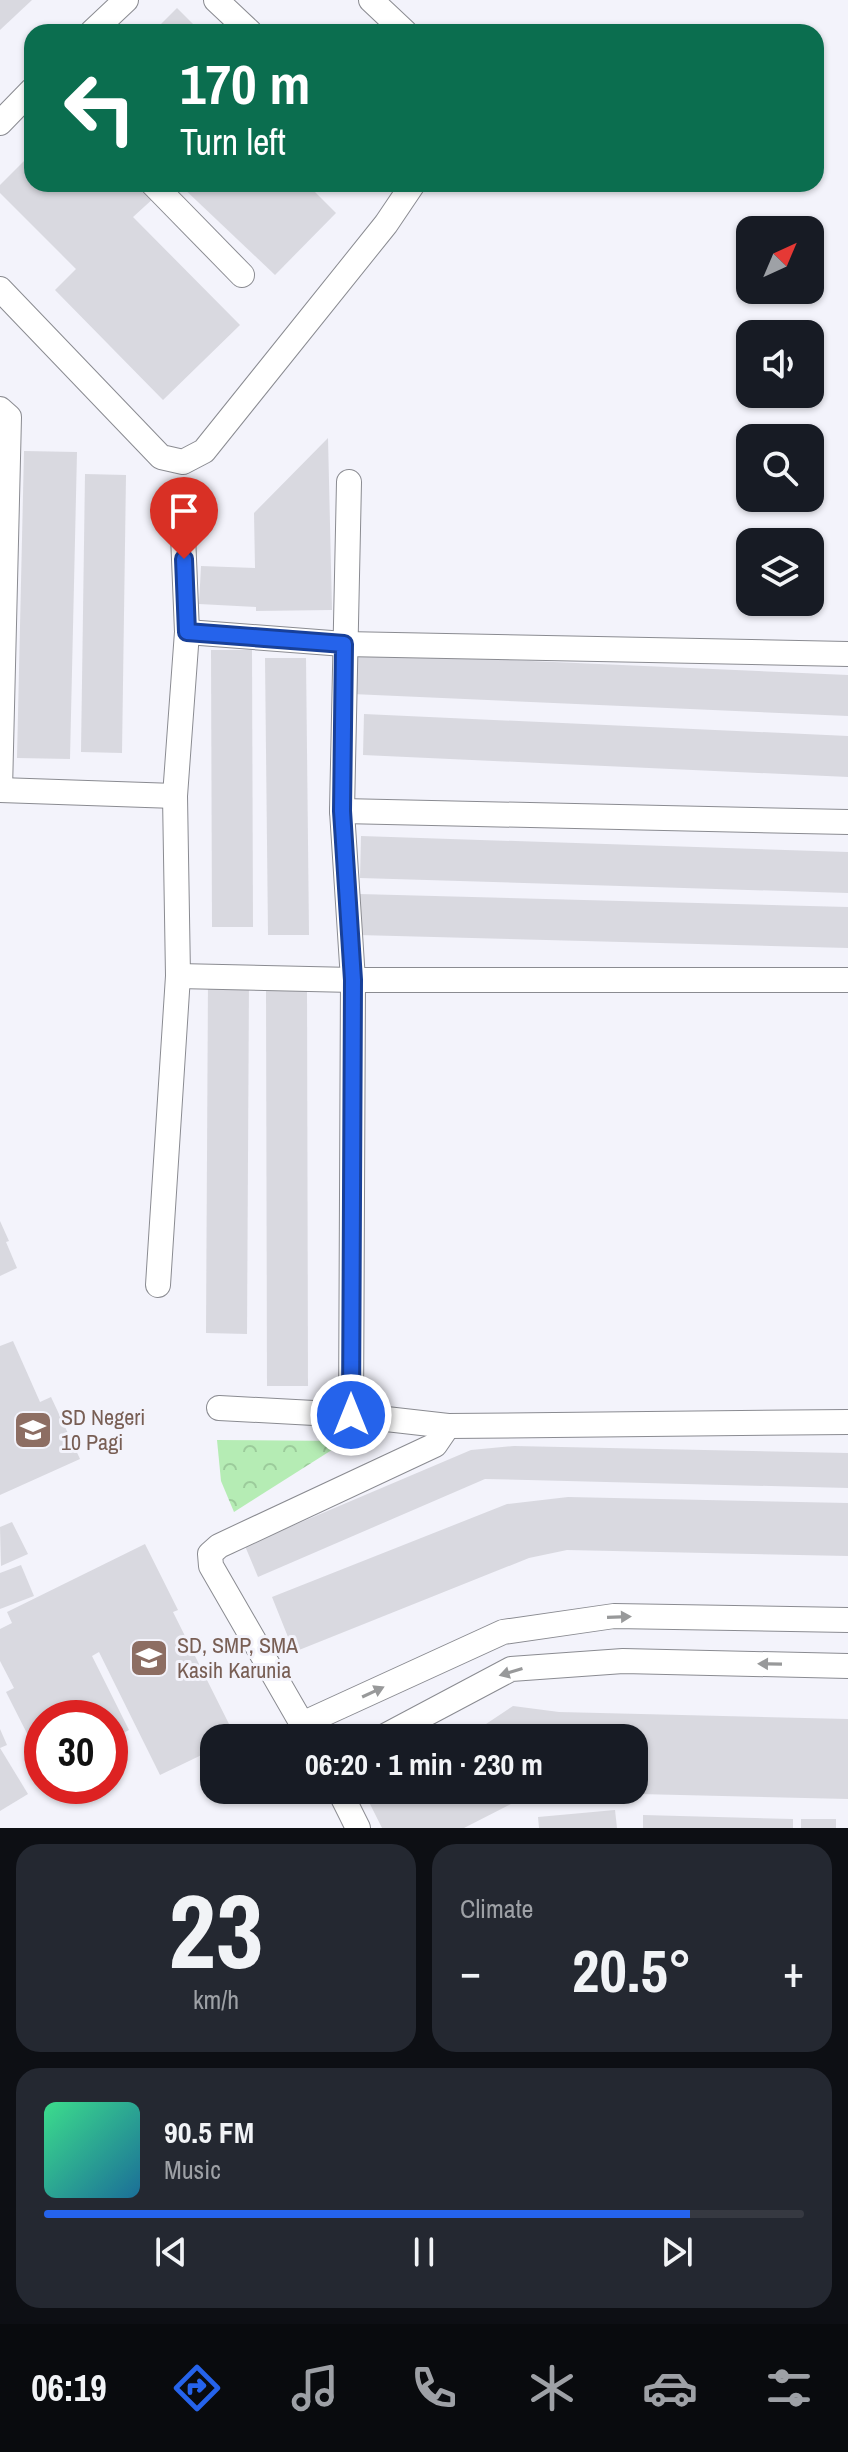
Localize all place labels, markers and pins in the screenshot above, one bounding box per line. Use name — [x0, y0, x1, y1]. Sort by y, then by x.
pin — [150, 477, 218, 559]
place label: SD Negeri 10 Pagi — [61, 1402, 145, 1457]
school or university icon: SD Negeri 10 Pagi — [12, 1409, 54, 1451]
place label: SD, SMP, SMA Kasih Karunia — [177, 1630, 299, 1685]
school or university icon: SD, SMP, SMA Kasih Karunia — [128, 1637, 170, 1679]

